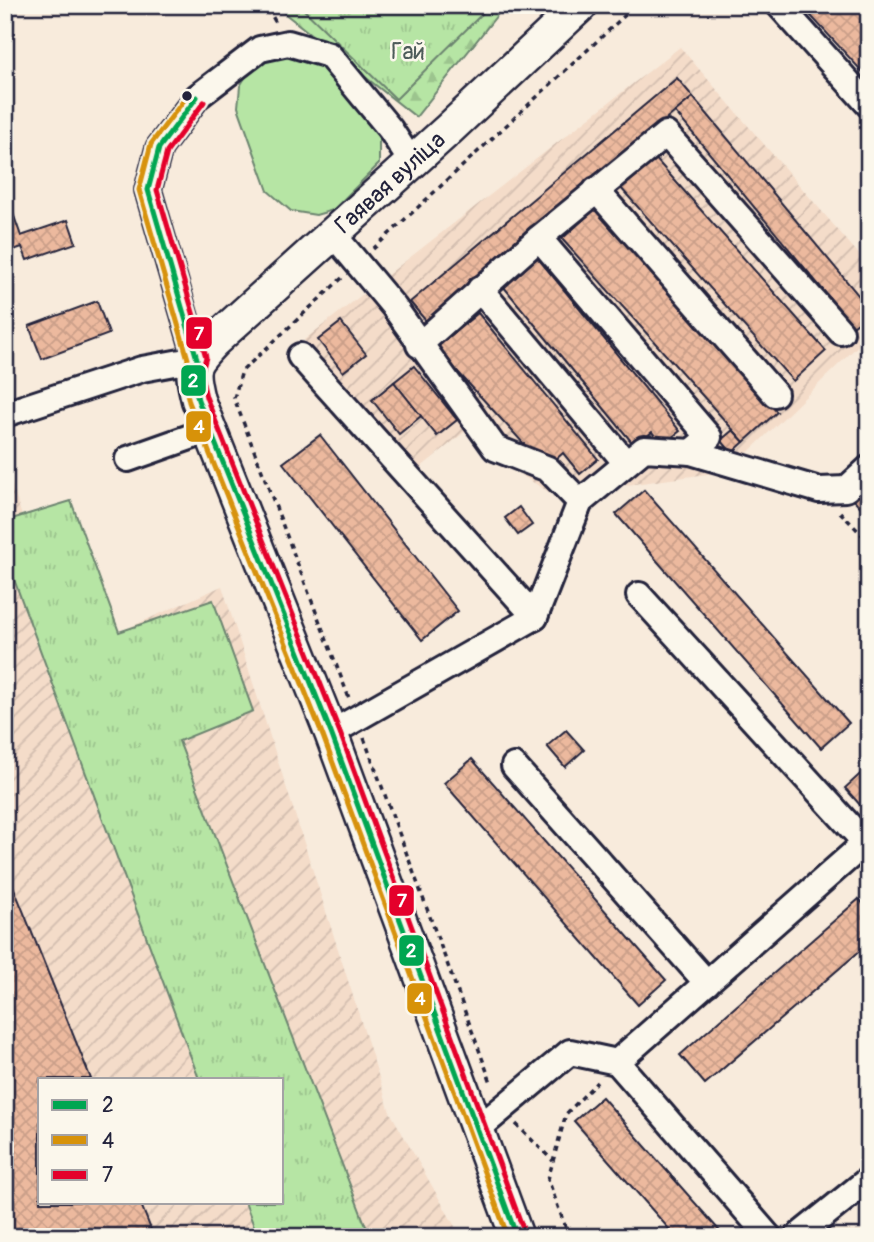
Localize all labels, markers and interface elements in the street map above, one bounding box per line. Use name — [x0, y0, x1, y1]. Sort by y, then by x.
park label: Гай — [391, 37, 425, 66]
unlabelled marker — [180, 89, 194, 103]
street label: Гаявая вуліца — [329, 125, 451, 240]
line badge: 7 — [185, 316, 213, 350]
text: 7 — [194, 322, 205, 346]
line badge: 2 — [180, 364, 207, 397]
text: 2 — [188, 369, 199, 393]
line badge: 4 — [185, 410, 212, 443]
text: 4 — [193, 415, 205, 439]
line badge: 7 — [388, 884, 415, 917]
text: 7 — [397, 889, 408, 913]
line badge: 2 — [398, 934, 425, 967]
text: 2 — [406, 939, 417, 963]
line badge: 4 — [406, 982, 433, 1015]
text: 4 — [414, 987, 426, 1011]
legend — [38, 1078, 284, 1204]
text: 2 — [102, 1092, 114, 1119]
text: 4 — [102, 1128, 114, 1155]
text: 7 — [102, 1162, 113, 1189]

